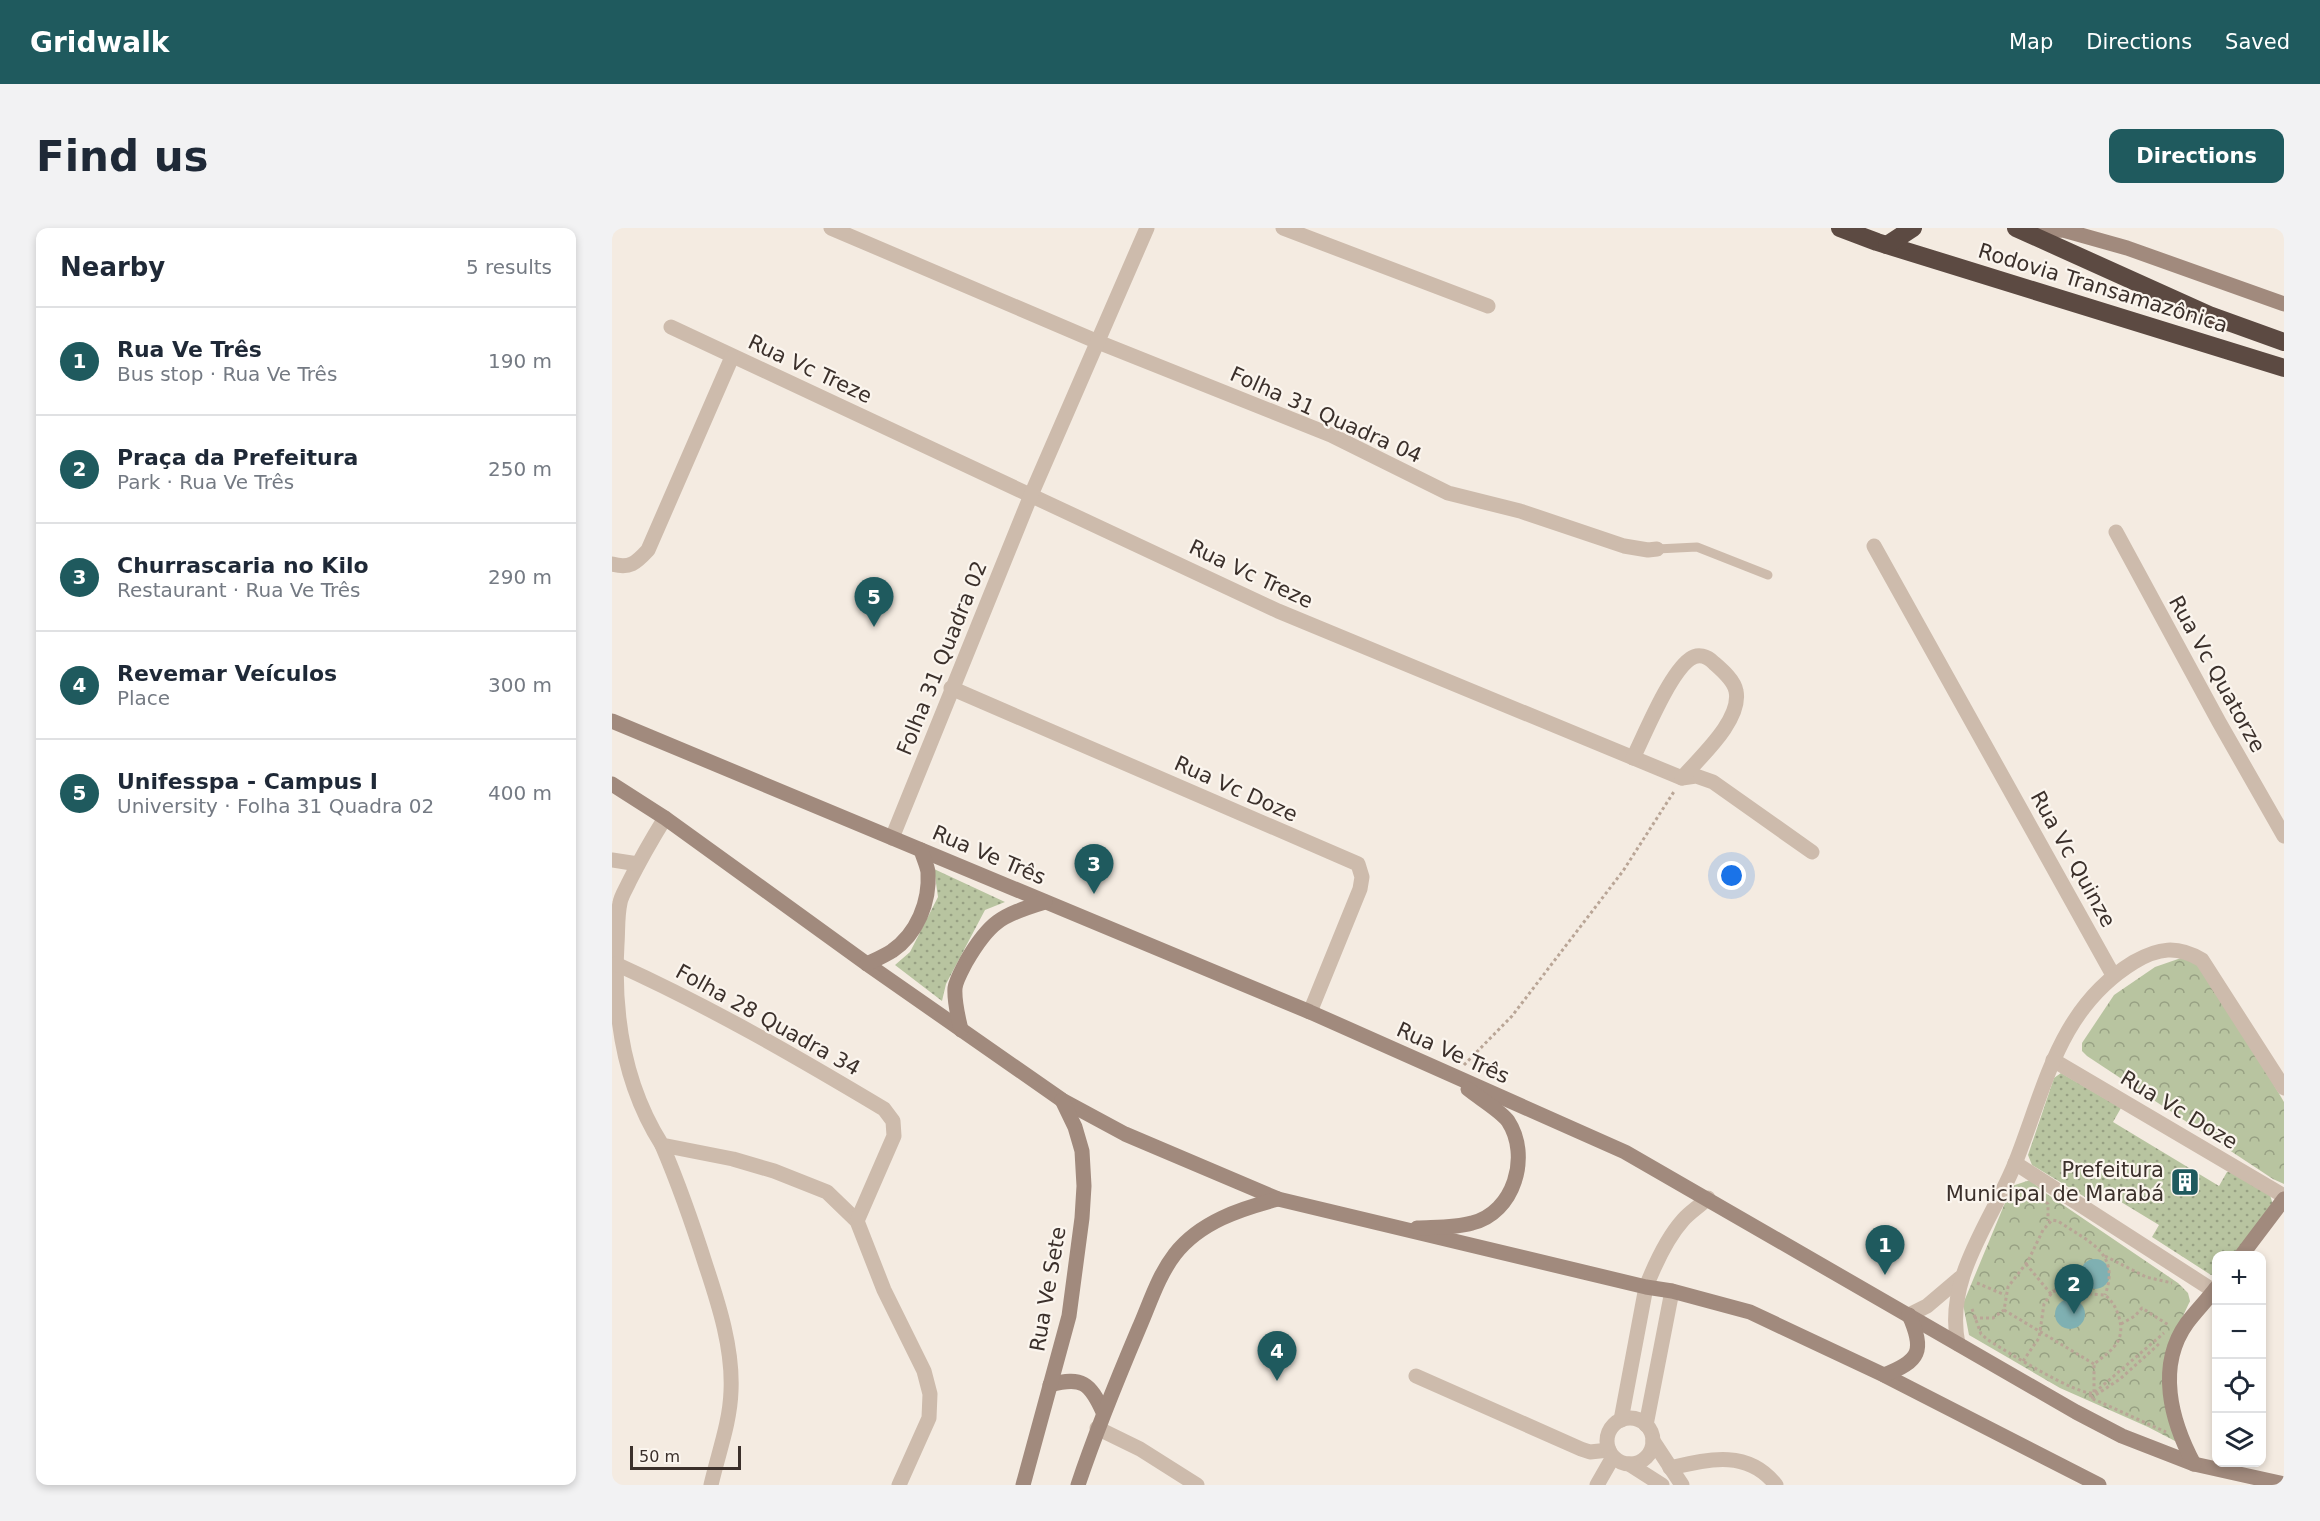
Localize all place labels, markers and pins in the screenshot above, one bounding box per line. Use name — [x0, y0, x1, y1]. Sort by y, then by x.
pin: 5 — [854, 578, 894, 627]
pin: 3 — [1074, 844, 1114, 894]
place label: Prefeitura Municipal de Marabá — [1946, 1158, 2164, 1206]
building icon: Prefeitura Municipal de Marabá — [2169, 1166, 2201, 1198]
pin: 1 — [1866, 1226, 1904, 1275]
pin: 2 — [2054, 1264, 2094, 1314]
pin: 4 — [1258, 1332, 1296, 1381]

